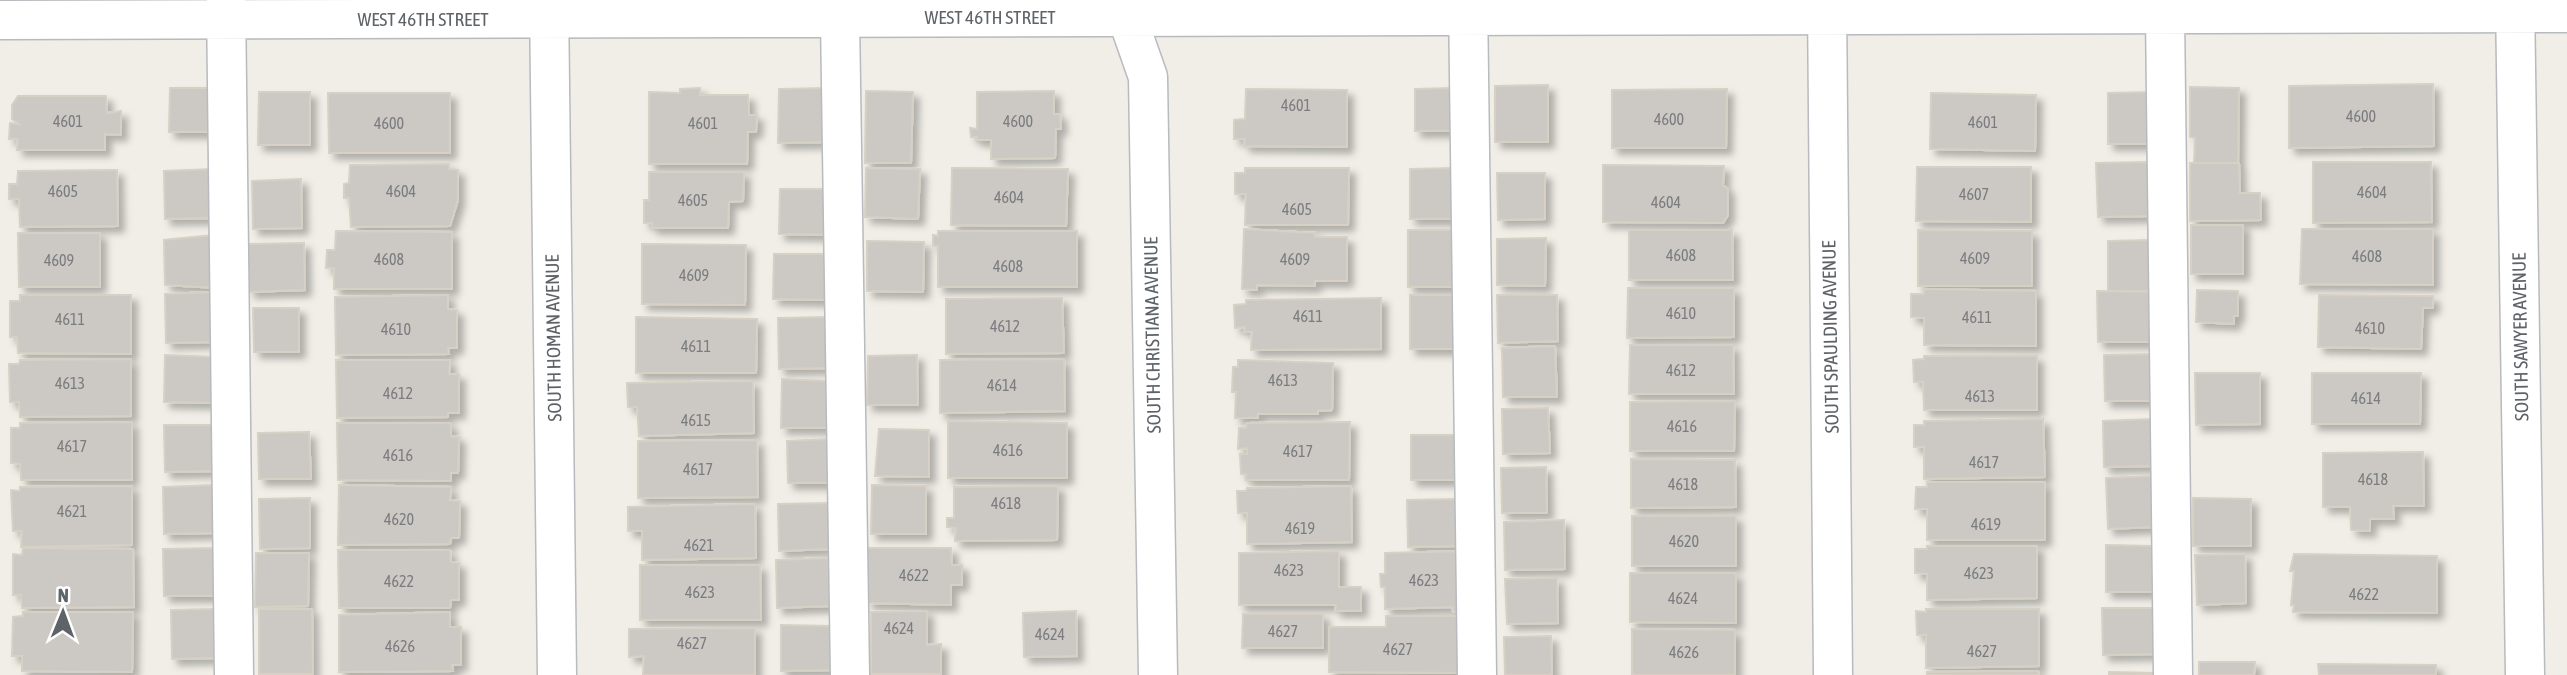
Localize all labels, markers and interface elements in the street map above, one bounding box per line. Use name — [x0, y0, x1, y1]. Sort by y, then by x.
street label: WEST 46TH STREET — [925, 6, 1056, 28]
street label: WEST 46TH STREET — [358, 8, 489, 30]
house number: 4601 — [1281, 96, 1311, 114]
house number: 4600 — [2346, 107, 2376, 125]
house number: 4600 — [1654, 110, 1684, 128]
house number: 4601 — [53, 112, 83, 130]
house number: 4600 — [1003, 112, 1033, 130]
house number: 4601 — [1968, 113, 1998, 131]
house number: 4600 — [374, 114, 404, 132]
house number: 4601 — [688, 114, 718, 132]
house number: 4605 — [48, 182, 78, 200]
house number: 4604 — [386, 182, 416, 200]
house number: 4604 — [2357, 183, 2387, 201]
house number: 4607 — [1959, 185, 1989, 203]
house number: 4604 — [994, 188, 1024, 206]
house number: 4605 — [678, 191, 708, 209]
house number: 4604 — [1651, 193, 1681, 211]
house number: 4605 — [1282, 200, 1312, 218]
street label: SOUTH CHRISTIANA AVENUE — [1139, 236, 1165, 434]
street label: SOUTH SPAULDING AVENUE — [1817, 240, 1843, 434]
house number: 4608 — [1666, 246, 1696, 264]
house number: 4608 — [2352, 247, 2382, 265]
house number: 4609 — [1960, 249, 1990, 267]
house number: 4608 — [374, 250, 404, 268]
house number: 4609 — [1280, 250, 1310, 268]
house number: 4609 — [44, 251, 74, 269]
street label: SOUTH SAWYER AVENUE — [2508, 253, 2532, 421]
street label: SOUTH HOMAN AVENUE — [541, 254, 565, 422]
house number: 4608 — [993, 257, 1023, 275]
house number: 4609 — [679, 266, 709, 284]
house number: 4610 — [1666, 304, 1696, 322]
house number: 4611 — [1293, 307, 1323, 325]
house number: 4611 — [1962, 308, 1992, 326]
house number: 4611 — [55, 310, 85, 328]
house number: 4612 — [990, 317, 1020, 335]
house number: 4610 — [2355, 319, 2385, 337]
house number: 4610 — [381, 320, 411, 338]
house number: 4611 — [681, 337, 711, 355]
house number: 4612 — [1666, 361, 1696, 379]
house number: 4613 — [1268, 371, 1298, 389]
house number: 4613 — [55, 374, 85, 392]
house number: 4614 — [987, 376, 1017, 394]
house number: 4612 — [383, 384, 413, 402]
house number: 4613 — [1965, 387, 1995, 405]
house number: 4614 — [2351, 389, 2381, 407]
house number: 4615 — [681, 411, 711, 429]
house number: 4616 — [1667, 417, 1697, 435]
house number: 4617 — [57, 437, 87, 455]
house number: 4616 — [993, 441, 1023, 459]
house number: 4617 — [1283, 442, 1313, 460]
house number: 4616 — [383, 446, 413, 464]
house number: 4617 — [1969, 453, 1999, 471]
house number: 4617 — [683, 460, 713, 478]
house number: 4618 — [2358, 470, 2388, 488]
house number: 4618 — [1668, 475, 1698, 493]
house number: 4618 — [991, 494, 1021, 512]
house number: 4621 — [57, 502, 87, 520]
house number: 4620 — [384, 510, 414, 528]
house number: 4619 — [1971, 515, 2001, 533]
house number: 4619 — [1285, 519, 1315, 537]
house number: 4620 — [1669, 532, 1699, 550]
house number: 4621 — [684, 536, 714, 554]
house number: 4623 — [1274, 561, 1304, 579]
house number: 4623 — [1964, 564, 1994, 582]
house number: 4622 — [899, 566, 929, 584]
house number: 4623 — [1409, 571, 1439, 589]
house number: 4622 — [384, 572, 414, 590]
north arrow — [28, 577, 98, 647]
house number: 4623 — [685, 583, 715, 601]
text: N — [57, 584, 69, 606]
house number: 4622 — [2349, 585, 2379, 603]
house number: 4624 — [1668, 589, 1698, 607]
house number: 4624 — [884, 619, 914, 637]
house number: 4627 — [1268, 622, 1298, 640]
house number: 4624 — [1035, 625, 1065, 643]
house number: 4627 — [677, 634, 707, 652]
house number: 4626 — [385, 637, 415, 655]
house number: 4627 — [1383, 640, 1413, 658]
house number: 4627 — [1967, 642, 1997, 660]
house number: 4626 — [1669, 643, 1699, 661]

